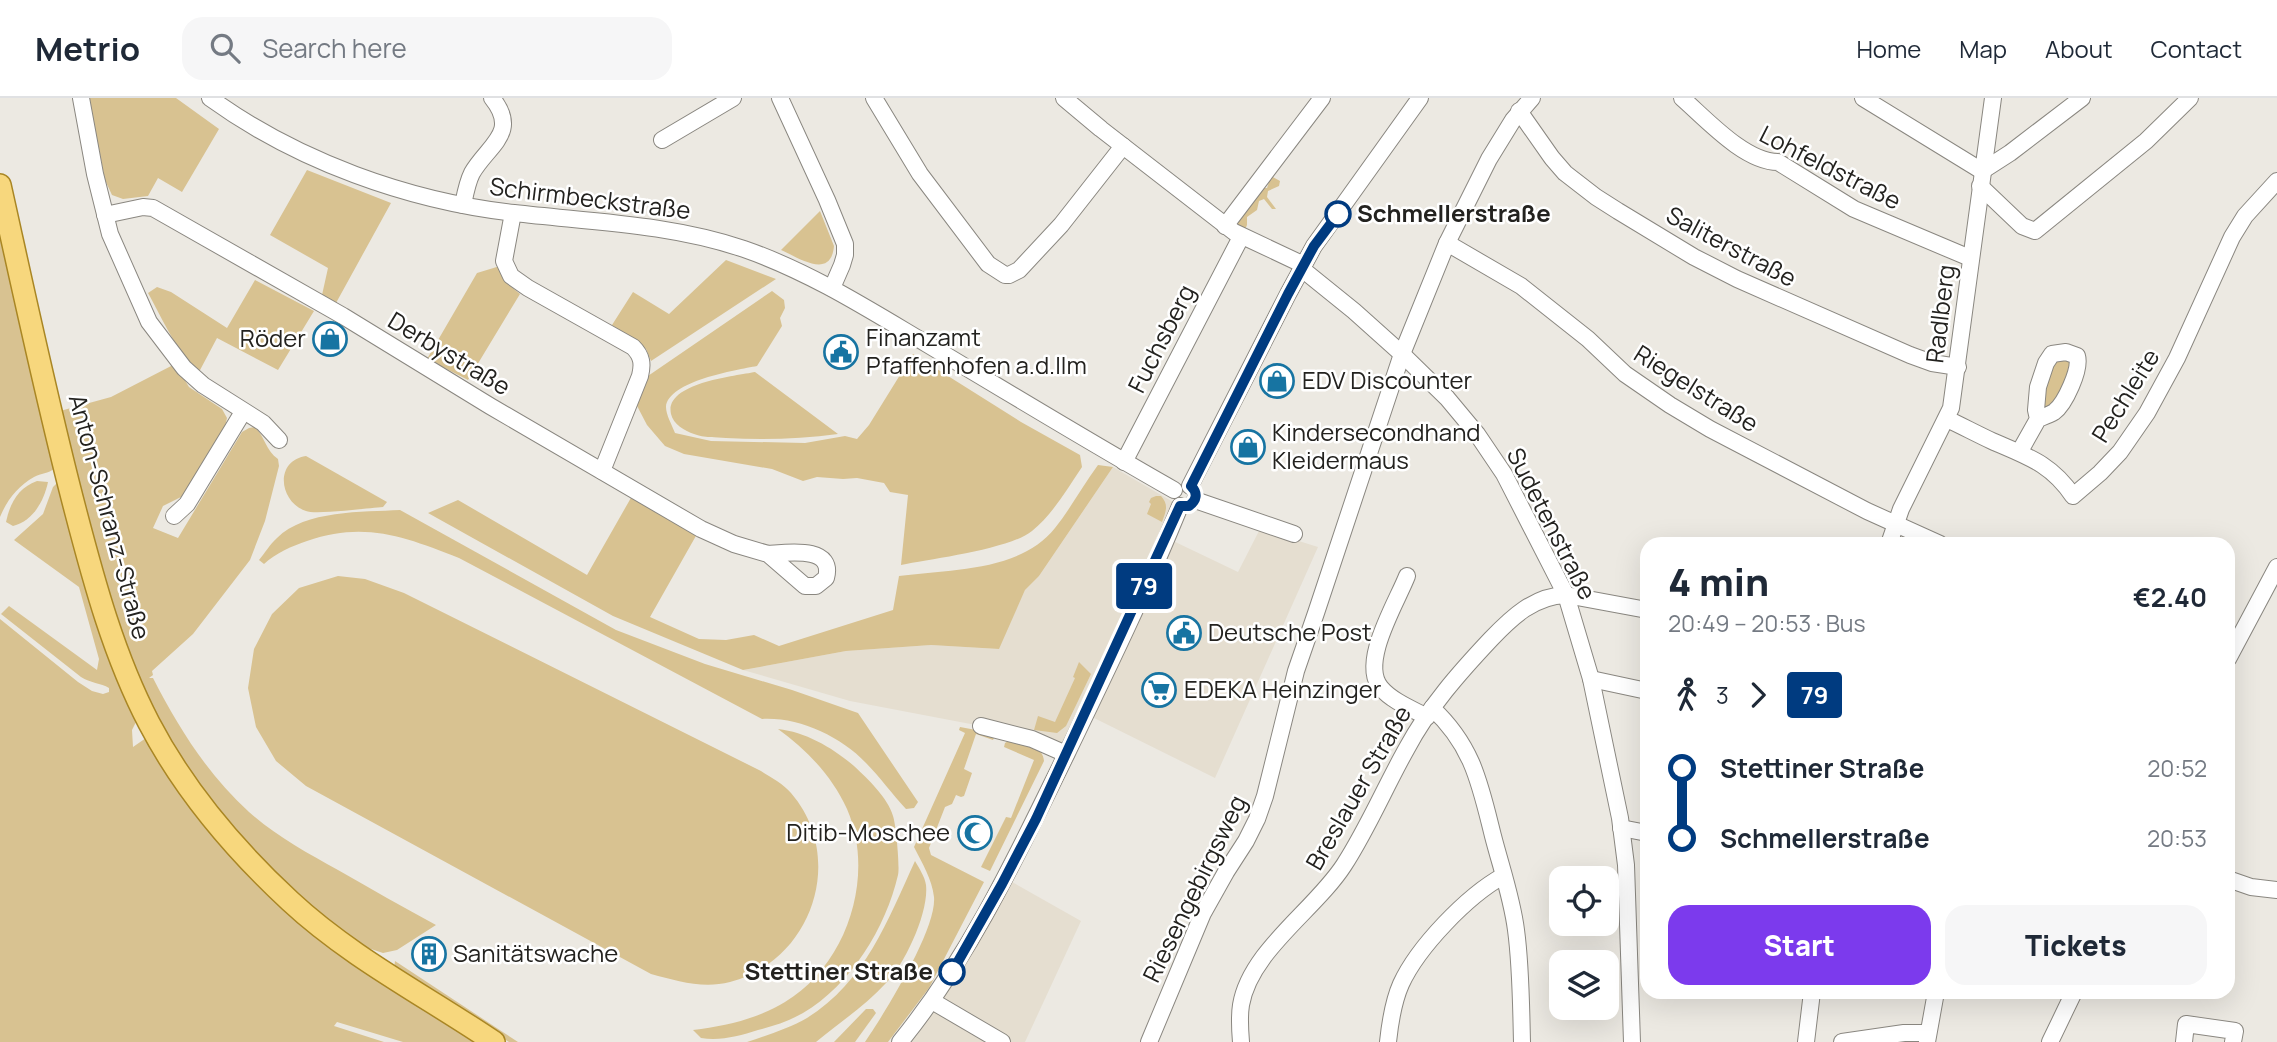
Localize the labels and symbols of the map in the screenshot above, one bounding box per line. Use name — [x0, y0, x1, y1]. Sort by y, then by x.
street label: Lohfeldstraße — [1754, 117, 1907, 216]
street label: Schirmbeckstraße — [488, 169, 693, 226]
place label: Schmellerstraße — [1357, 196, 1551, 229]
street label: Saliterstraße — [1661, 198, 1802, 294]
marker: Schmellerstraße — [1325, 201, 1351, 227]
street label: Radlberg — [1917, 263, 1962, 365]
street label: Fuchsberg — [1119, 279, 1202, 398]
street label: Derbystraße — [382, 303, 517, 402]
shop icon: Röder — [311, 320, 349, 358]
place label: Finanzamt Pfaffenhofen a.d.Ilm — [866, 320, 1087, 381]
place label: Röder — [240, 321, 306, 354]
public building icon: Finanzamt Pfaffenhofen a.d.Ilm — [822, 333, 860, 371]
street label: Riegelstraße — [1628, 336, 1765, 439]
street label: Pechleite — [2083, 342, 2166, 448]
shop icon: EDV Discounter — [1258, 362, 1296, 400]
place label: EDV Discounter — [1302, 363, 1472, 396]
street label: Anton-Schranz-Straße — [62, 390, 159, 643]
place label: Kindersecondhand Kleidermaus — [1272, 415, 1481, 476]
shop icon: Kindersecondhand Kleidermaus — [1229, 428, 1267, 466]
street label: Sudetenstraße — [1500, 442, 1605, 605]
line badge: 79 — [1112, 563, 1176, 609]
public building icon: Deutsche Post — [1165, 614, 1203, 652]
place label: Deutsche Post — [1208, 615, 1372, 648]
supermarket icon: EDEKA Heinzinger — [1140, 671, 1178, 709]
place label: EDEKA Heinzinger — [1184, 672, 1382, 705]
street label: Breslauer Straße — [1297, 699, 1418, 875]
street label: Riesengebirgsweg — [1134, 789, 1253, 987]
mosque icon: Ditib-Moschee — [956, 814, 994, 852]
place label: Ditib-Moschee — [786, 815, 950, 848]
building icon: Sanitätswache — [410, 935, 448, 973]
place label: Sanitätswache — [453, 936, 618, 969]
place label: Stettiner Straße — [744, 954, 933, 987]
marker: Stettiner Straße — [939, 959, 965, 985]

